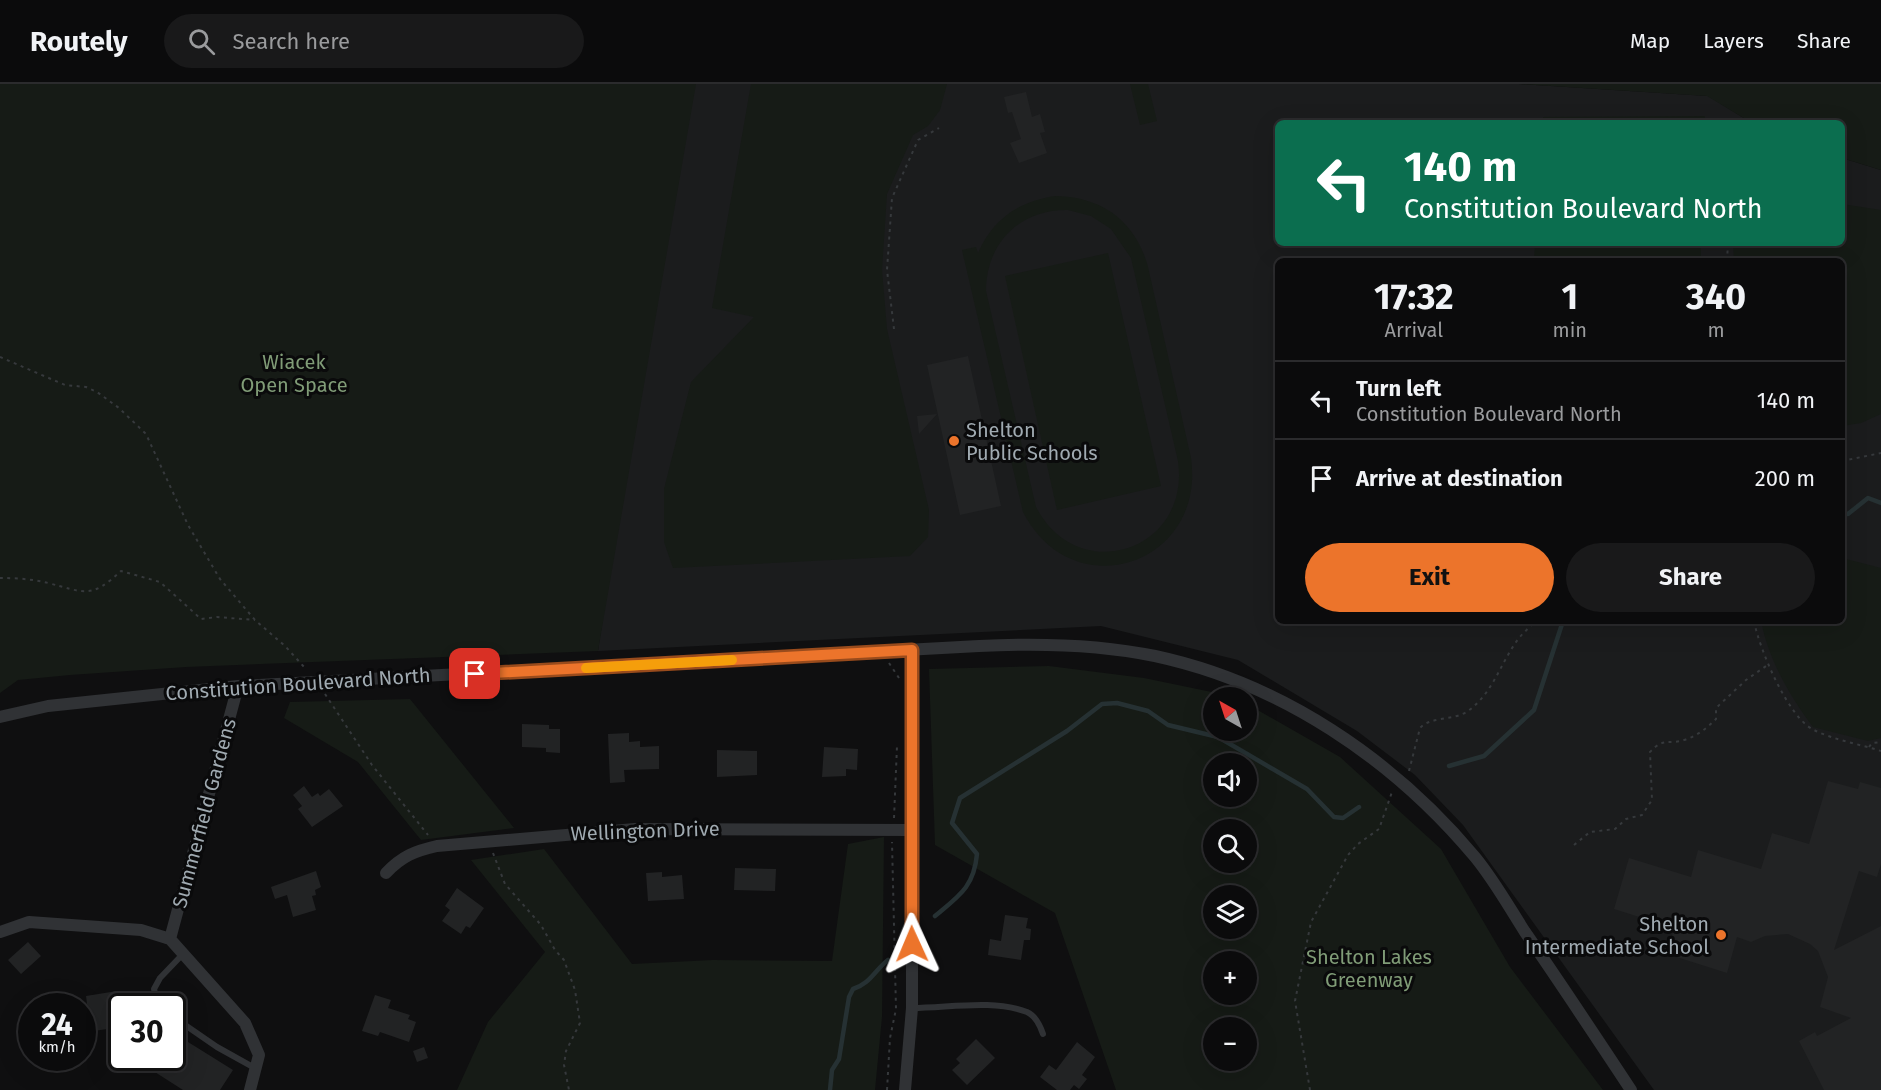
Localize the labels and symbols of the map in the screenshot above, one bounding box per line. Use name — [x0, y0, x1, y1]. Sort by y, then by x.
park label: Wiacek Open Space — [240, 350, 348, 397]
place label: Shelton Public Schools — [966, 418, 1098, 465]
marker: Shelton Public Schools — [947, 434, 961, 448]
pin — [449, 648, 500, 699]
street label: Constitution Boulevard North — [165, 663, 431, 705]
north arrow — [1203, 687, 1257, 741]
street label: Summerfield Gardens — [167, 716, 241, 910]
street label: Wellington Drive — [570, 816, 720, 846]
position arrow — [880, 912, 944, 976]
place label: Shelton Intermediate School — [1525, 912, 1709, 959]
marker: Shelton Intermediate School — [1714, 928, 1728, 942]
park label: Shelton Lakes Greenway — [1306, 945, 1432, 992]
speed limit sign: 30 — [108, 993, 186, 1071]

